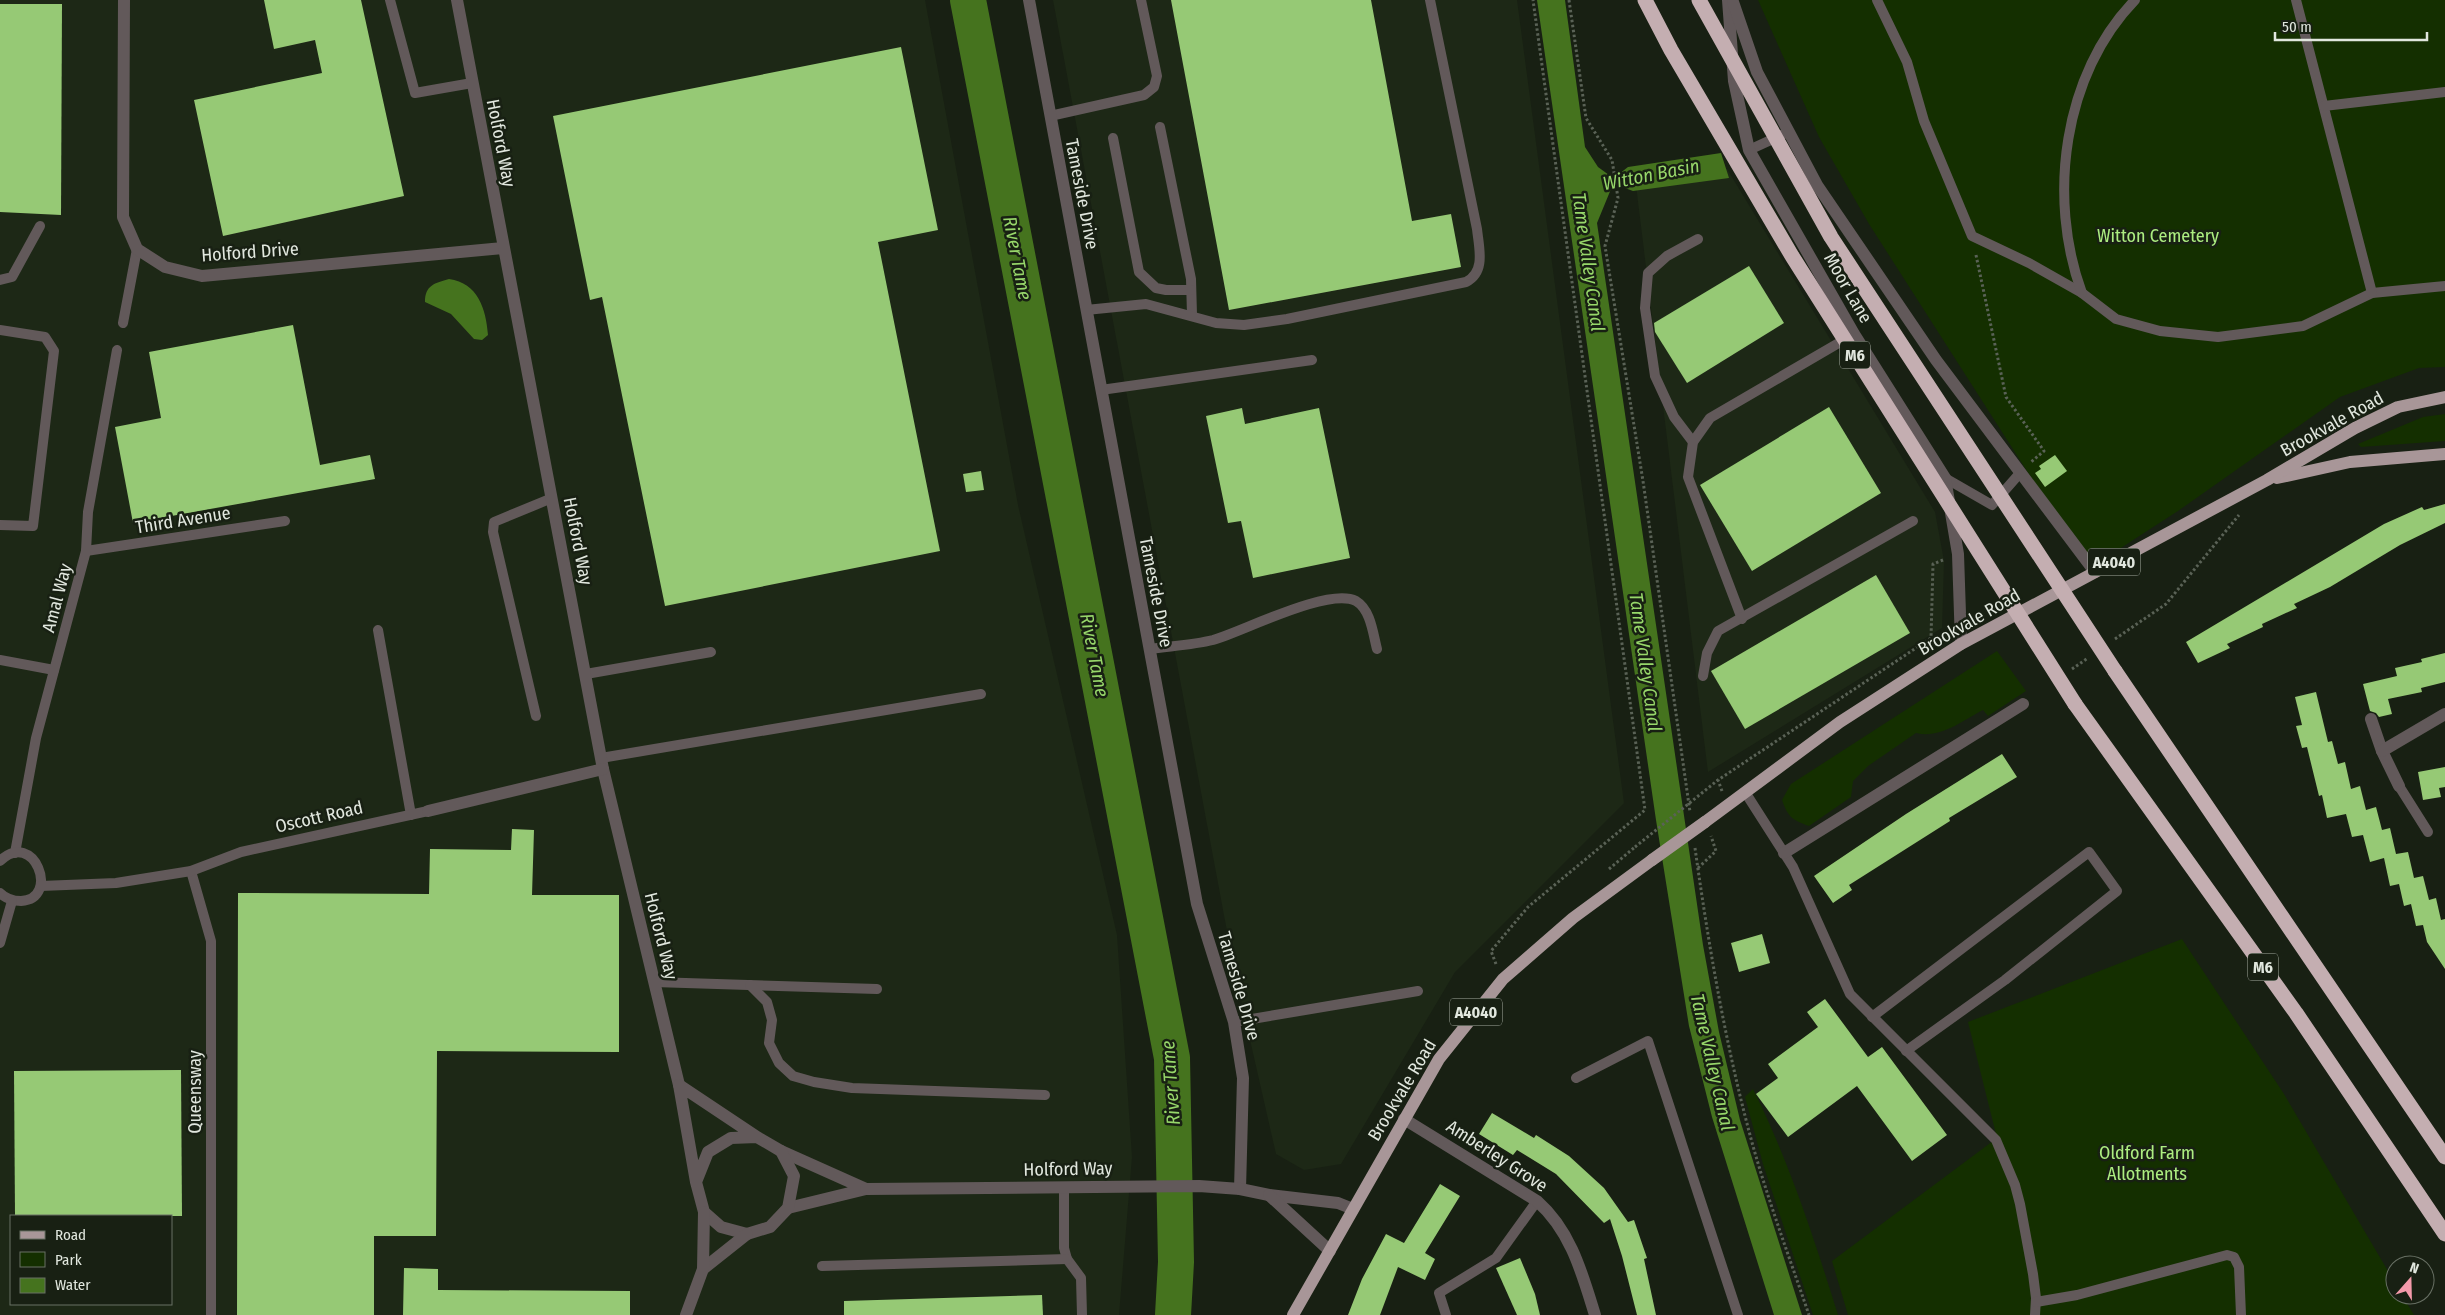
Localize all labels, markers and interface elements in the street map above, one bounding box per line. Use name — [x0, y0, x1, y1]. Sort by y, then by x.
scale bar — [2275, 10, 2428, 42]
text: 50 m — [2282, 18, 2312, 36]
street label: Holford Way — [482, 97, 520, 189]
street label: Tameside Drive — [1061, 137, 1104, 251]
water label: Witton Basin — [1601, 154, 1701, 195]
water label: Tame Valley Canal — [1567, 191, 1610, 333]
water label: River Tame — [998, 214, 1037, 302]
park label: Witton Cemetery — [2097, 225, 2219, 247]
street label: Holford Drive — [201, 238, 300, 266]
street label: Moor Lane — [1819, 249, 1877, 327]
road number: M6 — [1840, 342, 1870, 368]
street label: Brookvale Road — [2277, 387, 2387, 461]
street label: Holford Way — [559, 495, 597, 587]
street label: Third Avenue — [134, 502, 232, 538]
street label: Tameside Drive — [1135, 535, 1178, 649]
road number: A4040 — [2088, 548, 2140, 576]
street label: Amal Way — [37, 561, 77, 635]
street label: Brookvale Road — [1914, 584, 2024, 660]
water label: Tame Valley Canal — [1624, 591, 1667, 733]
water label: River Tame — [1075, 611, 1114, 699]
street label: Oscott Road — [273, 796, 365, 838]
street label: Holford Way — [640, 890, 682, 982]
street label: Tameside Drive — [1213, 929, 1265, 1043]
road number: M6 — [2248, 954, 2278, 980]
water label: Tame Valley Canal — [1686, 991, 1739, 1133]
road number: A4040 — [1450, 999, 1502, 1026]
street label: Brookvale Road — [1363, 1035, 1441, 1145]
water label: River Tame — [1156, 1040, 1185, 1126]
street label: Queensway — [184, 1050, 206, 1134]
street label: Amberley Grove — [1442, 1115, 1552, 1197]
park label: Oldford Farm Allotments — [2099, 1142, 2195, 1185]
street label: Holford Way — [1023, 1157, 1113, 1181]
legend — [10, 1215, 172, 1305]
text: Road — [55, 1226, 86, 1244]
text: Park — [55, 1251, 82, 1269]
north arrow — [2385, 1255, 2435, 1305]
text: N — [2407, 1259, 2421, 1278]
text: Water — [55, 1276, 91, 1294]

